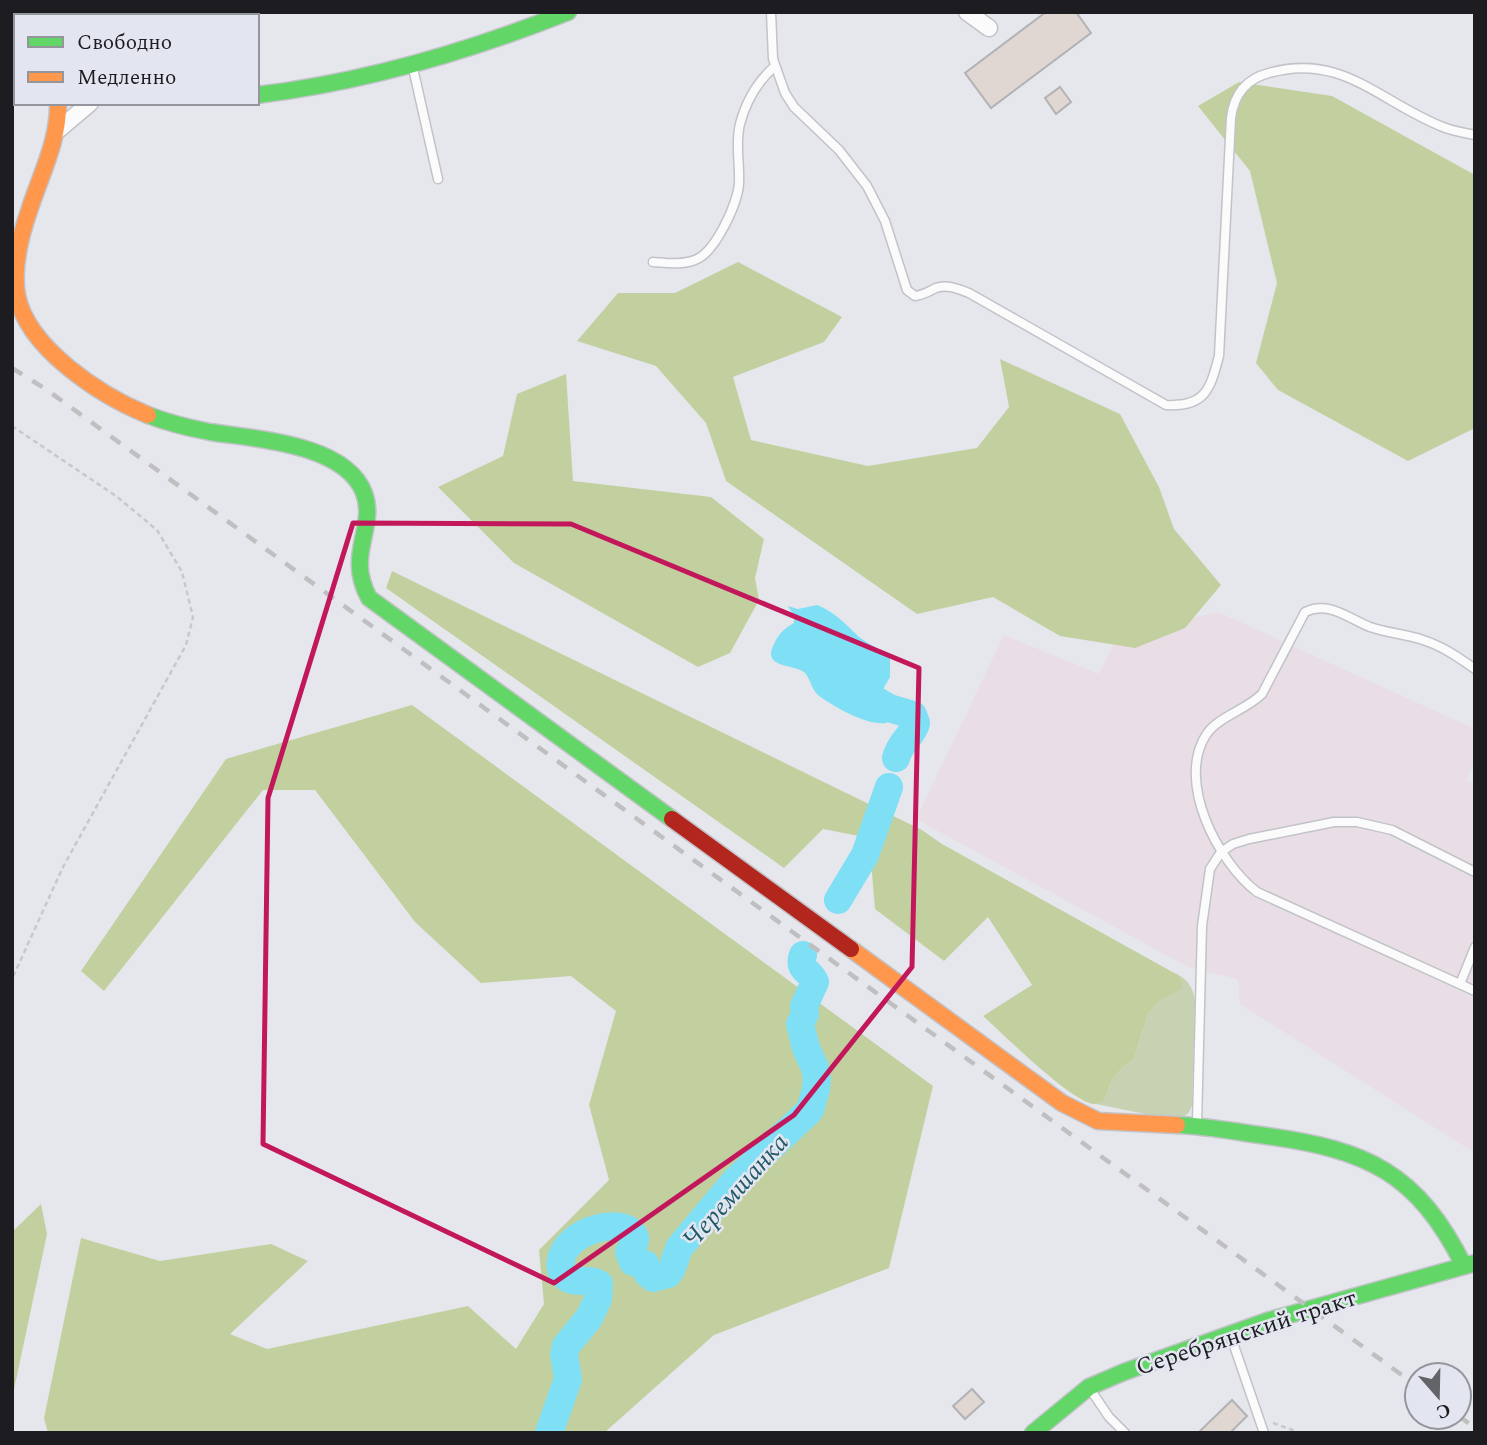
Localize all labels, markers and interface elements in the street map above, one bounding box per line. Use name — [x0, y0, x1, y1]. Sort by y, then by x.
legend — [14, 14, 259, 105]
text: Свободно — [77, 27, 172, 59]
text: Медленно — [77, 62, 176, 94]
water label: Черемшанка — [673, 1124, 798, 1257]
street label: Серебрянский тракт — [1131, 1280, 1362, 1386]
north arrow — [1403, 1361, 1473, 1431]
text: С — [1432, 1395, 1455, 1427]

